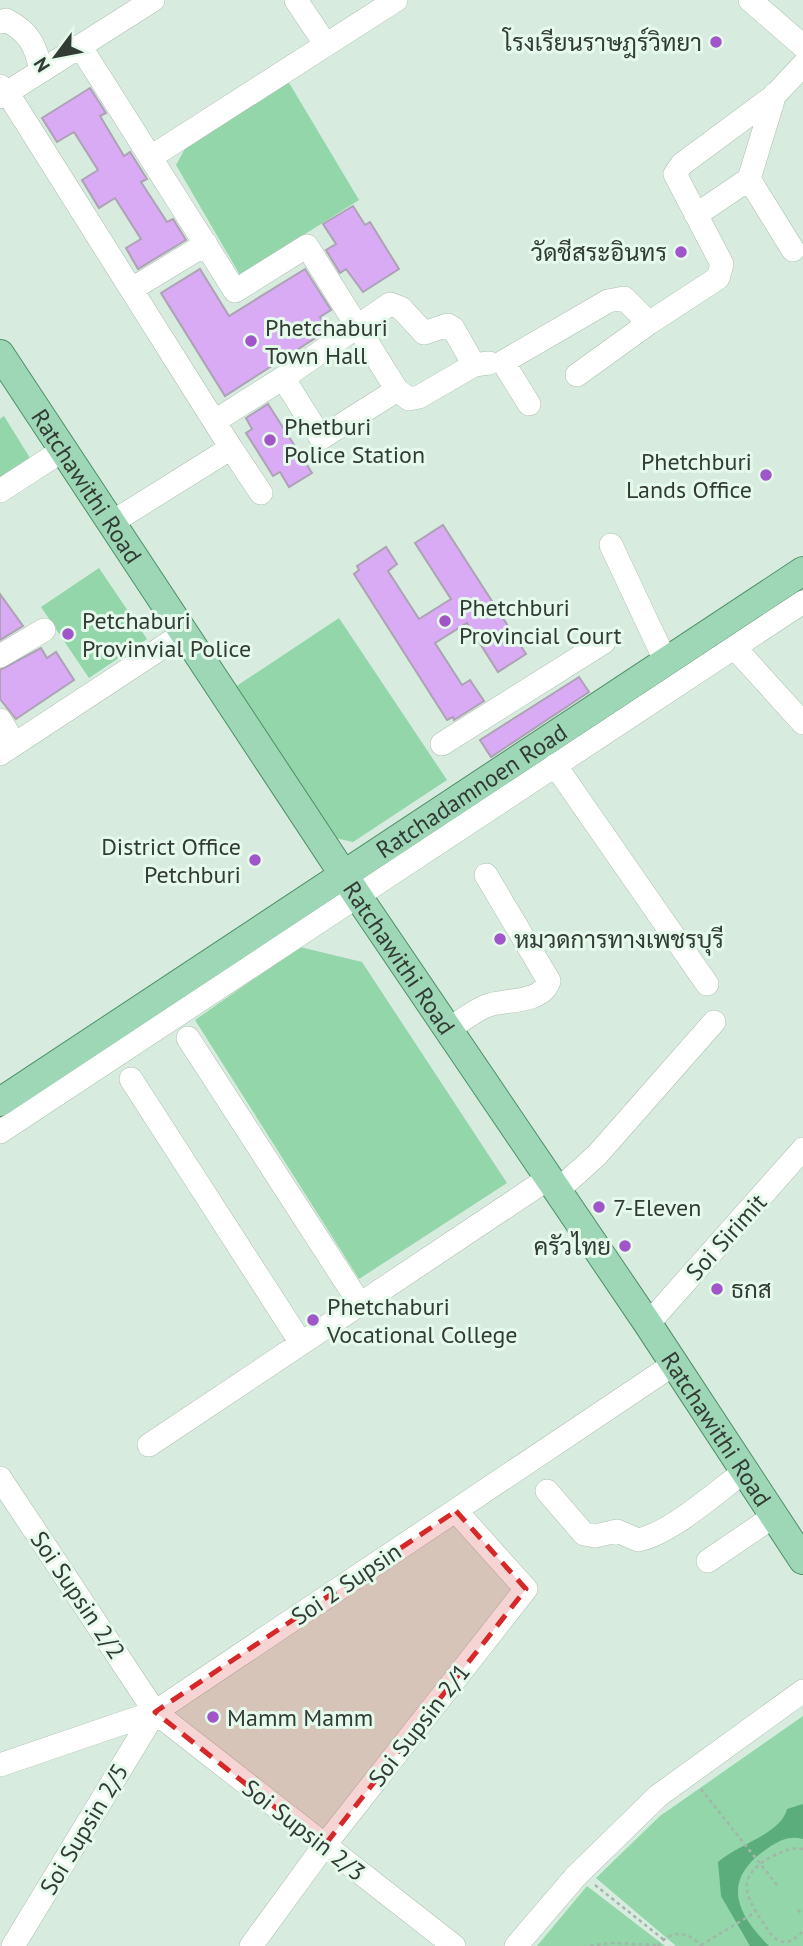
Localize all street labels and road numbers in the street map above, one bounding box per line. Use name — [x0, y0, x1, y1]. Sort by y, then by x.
street label: Ratchawithi Road — [25, 403, 149, 569]
street label: Ratchadamnoen Road — [370, 716, 573, 865]
street label: Ratchawithi Road — [337, 875, 463, 1040]
street label: Soi Sirimit — [679, 1187, 773, 1287]
street label: Ratchawithi Road — [655, 1346, 779, 1512]
street label: Soi Supsin 2/2 — [24, 1525, 132, 1665]
street label: Soi 2 Supsin — [285, 1536, 407, 1632]
street label: Soi Supsin 2/1 — [361, 1657, 477, 1793]
street label: Soi Supsin 2/5 — [33, 1758, 135, 1900]
street label: Soi Supsin 2/3 — [236, 1772, 372, 1888]

